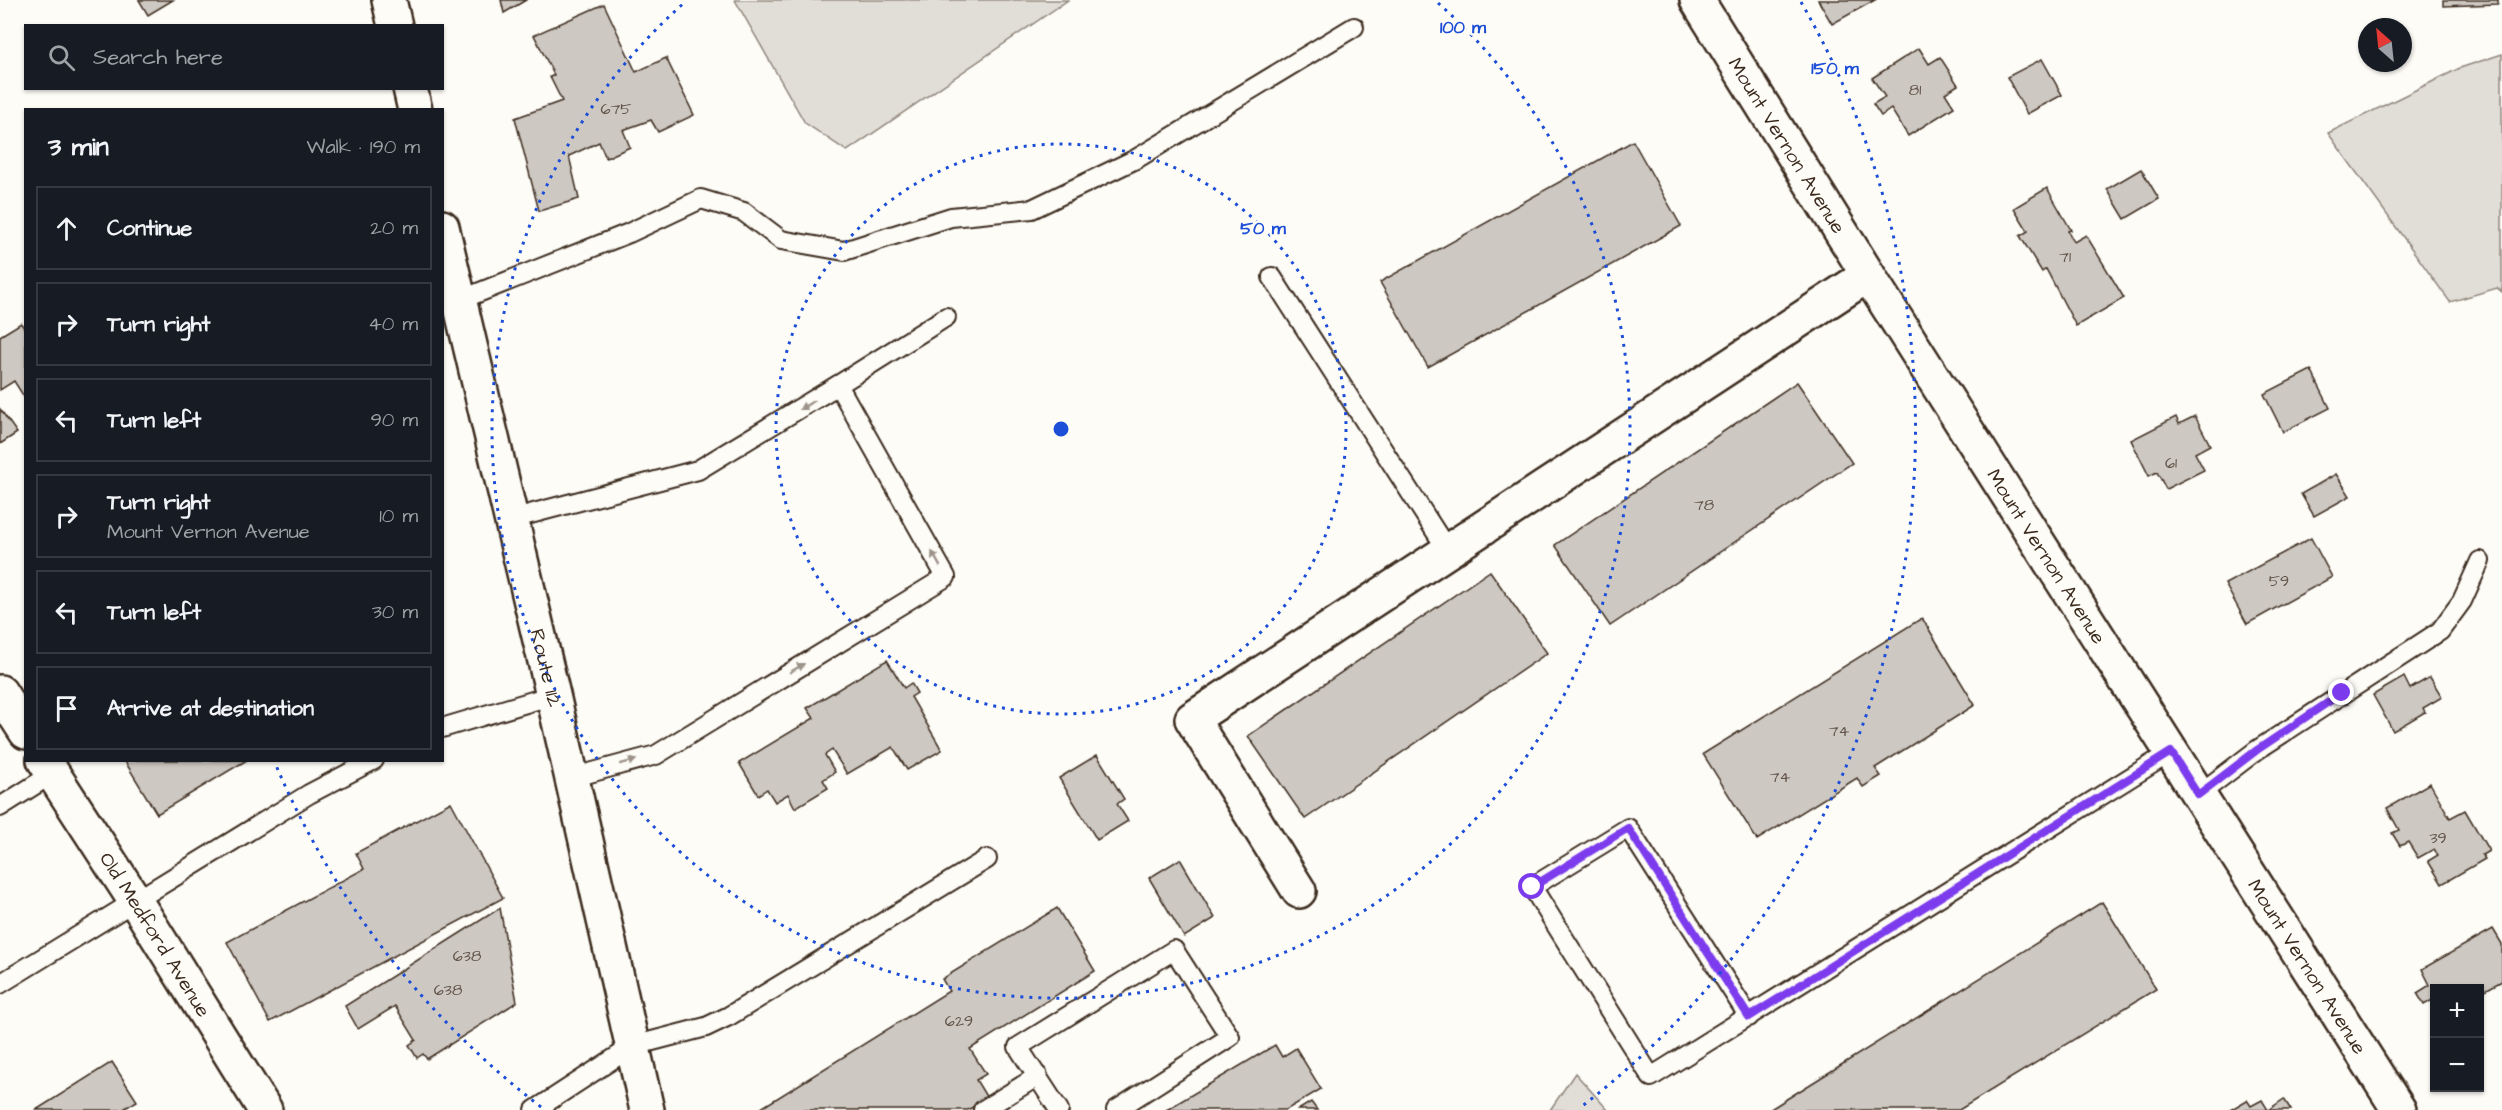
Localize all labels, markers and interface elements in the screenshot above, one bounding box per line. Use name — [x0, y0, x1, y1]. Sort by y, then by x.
text: 100 m — [1440, 15, 1487, 40]
north arrow — [2358, 18, 2412, 72]
search box — [24, 24, 444, 90]
icon: search — [45, 41, 78, 74]
text: Search here — [93, 42, 223, 73]
street label: Mount Vernon Avenue — [1721, 52, 1852, 239]
text: 150 m — [1811, 56, 1860, 81]
house number: 81 — [1909, 79, 1921, 101]
house number: 675 — [600, 98, 632, 120]
text: 3 min — [48, 129, 109, 165]
text: Walk · 190 m — [307, 133, 420, 161]
icon: ahead — [50, 212, 83, 245]
text: Continue — [107, 213, 192, 244]
text: 20 m — [370, 214, 418, 242]
text: 50 m — [1240, 216, 1287, 241]
house number: 71 — [2059, 246, 2071, 268]
icon: right — [50, 308, 83, 341]
text: Turn right — [107, 309, 210, 340]
text: 40 m — [368, 310, 418, 338]
one-way arrow — [799, 399, 815, 410]
icon: left — [50, 404, 83, 437]
text: Turn left — [107, 405, 201, 436]
text: 90 m — [370, 406, 418, 434]
centre of rings — [1051, 419, 1071, 439]
house number: 61 — [2165, 452, 2177, 474]
street label: Mount Vernon Avenue — [1980, 464, 2112, 650]
text: Turn right — [107, 487, 210, 518]
house number: 78 — [1694, 494, 1714, 516]
icon: right — [50, 500, 83, 533]
text: 10 m — [379, 502, 418, 530]
text: Mount Vernon Avenue — [107, 518, 310, 546]
one-way arrow — [932, 551, 942, 568]
house number: 59 — [2269, 570, 2289, 592]
icon: left — [50, 596, 83, 629]
text: Turn left — [107, 597, 201, 628]
text: 30 m — [372, 598, 418, 626]
street label: Route 112 — [523, 626, 568, 710]
one-way arrow — [789, 663, 805, 674]
route end — [2328, 679, 2354, 705]
icon: arrive — [50, 692, 83, 725]
text: Arrive at destination — [107, 693, 314, 724]
house number: 74 — [1829, 720, 1849, 742]
one-way arrow — [619, 757, 637, 766]
house number: 74 — [1770, 766, 1790, 788]
house number: 39 — [2429, 827, 2447, 849]
street label: Old Medford Avenue — [92, 847, 217, 1023]
route start — [1518, 873, 1544, 899]
street label: Mount Vernon Avenue — [2241, 874, 2373, 1060]
house number: 638 — [453, 945, 481, 967]
house number: 638 — [434, 979, 462, 1001]
map controls — [2430, 984, 2484, 1092]
button: + — [2430, 984, 2484, 1038]
house number: 629 — [945, 1010, 973, 1032]
button: − — [2430, 1038, 2484, 1092]

